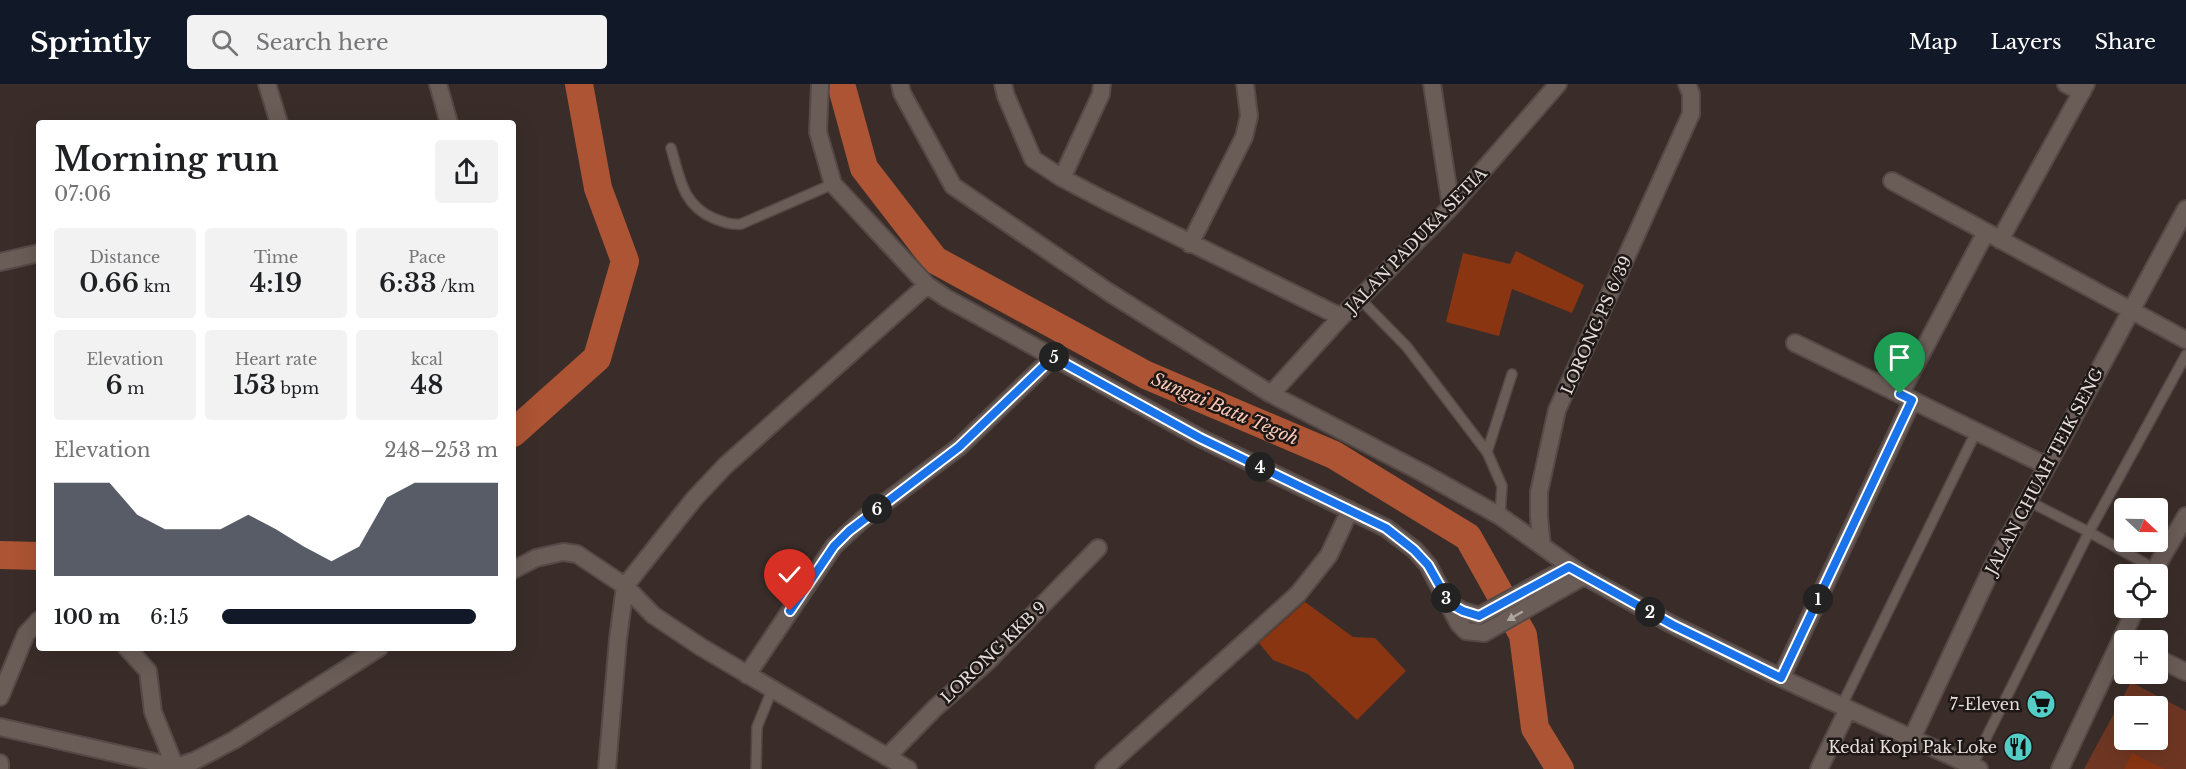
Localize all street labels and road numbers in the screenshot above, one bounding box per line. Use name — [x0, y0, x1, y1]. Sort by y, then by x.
street label: JALAN PADUKA SETIA — [1340, 163, 1491, 318]
street label: LORONG PS 6/39 — [1556, 253, 1636, 397]
street label: JALAN CHUAH TEIK SENG — [1980, 364, 2107, 580]
street label: LORONG KKB 9 — [936, 597, 1050, 707]

